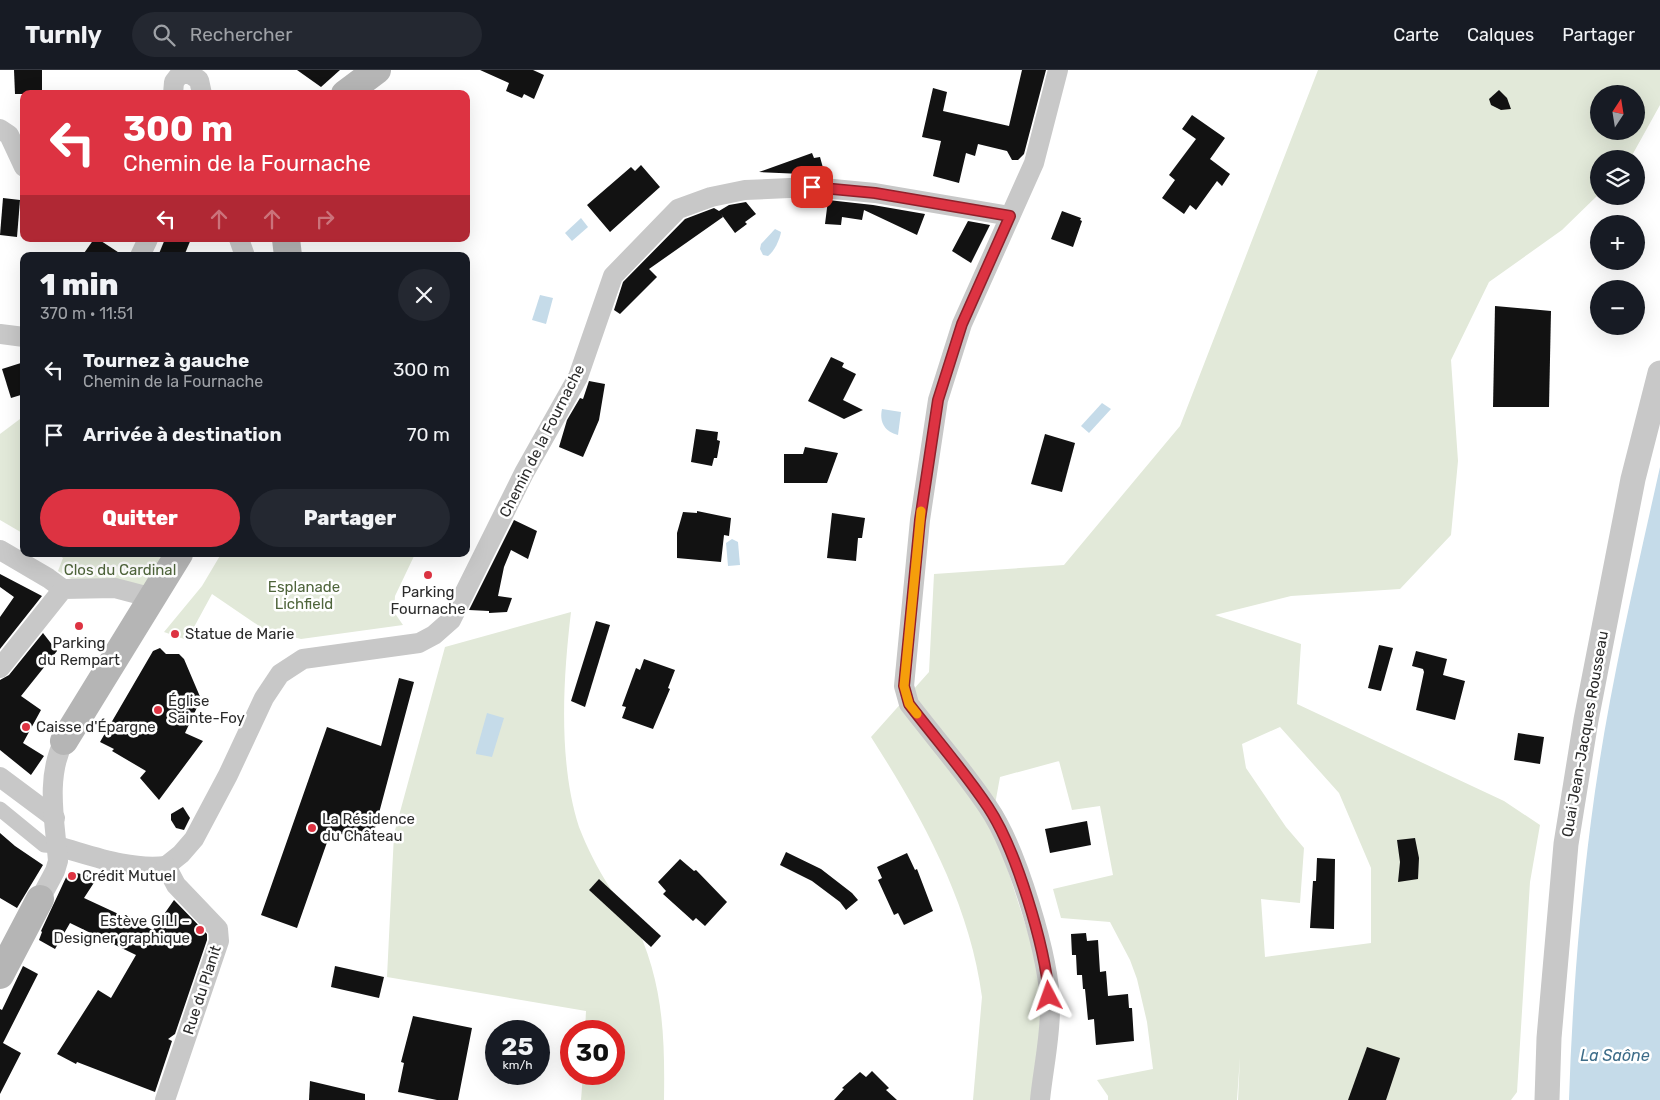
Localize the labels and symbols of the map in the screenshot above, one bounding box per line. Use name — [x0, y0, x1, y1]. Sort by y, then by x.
north arrow — [1590, 85, 1645, 140]
pin — [791, 166, 833, 208]
street label: Chemin de la Fournache — [496, 362, 588, 520]
park label: Clos du Cardinal — [64, 561, 176, 579]
marker: Parking Fournache — [422, 569, 434, 581]
park label: Esplanade Lichfield — [268, 578, 340, 613]
place label: Parking Fournache — [390, 583, 466, 618]
marker: Parking du Rempart — [73, 620, 85, 632]
place label: Statue de Marie — [185, 625, 294, 643]
marker: Statue de Marie — [169, 628, 181, 640]
street label: Quai Jean-Jacques Rousseau — [1558, 629, 1612, 839]
place label: Parking du Rempart — [38, 634, 120, 669]
place label: Église Sainte-Foy — [168, 692, 245, 727]
marker: Église Sainte-Foy — [152, 704, 164, 716]
place label: Caisse d'Épargne — [36, 718, 156, 736]
marker: Caisse d'Épargne — [20, 721, 32, 733]
place label: La Résidence du Château — [322, 810, 415, 845]
marker: La Résidence du Château — [306, 822, 318, 834]
place label: Crédit Mutuel — [82, 867, 176, 885]
marker: Crédit Mutuel — [66, 870, 78, 882]
place label: Estève GILI – Designer graphique — [54, 912, 190, 947]
marker: Estève GILI – Designer graphique — [194, 924, 206, 936]
street label: Rue du Planit — [179, 943, 225, 1037]
position arrow — [1022, 969, 1074, 1021]
speed limit sign: 30 — [560, 1020, 625, 1085]
water label: La Saône — [1580, 1046, 1650, 1065]

